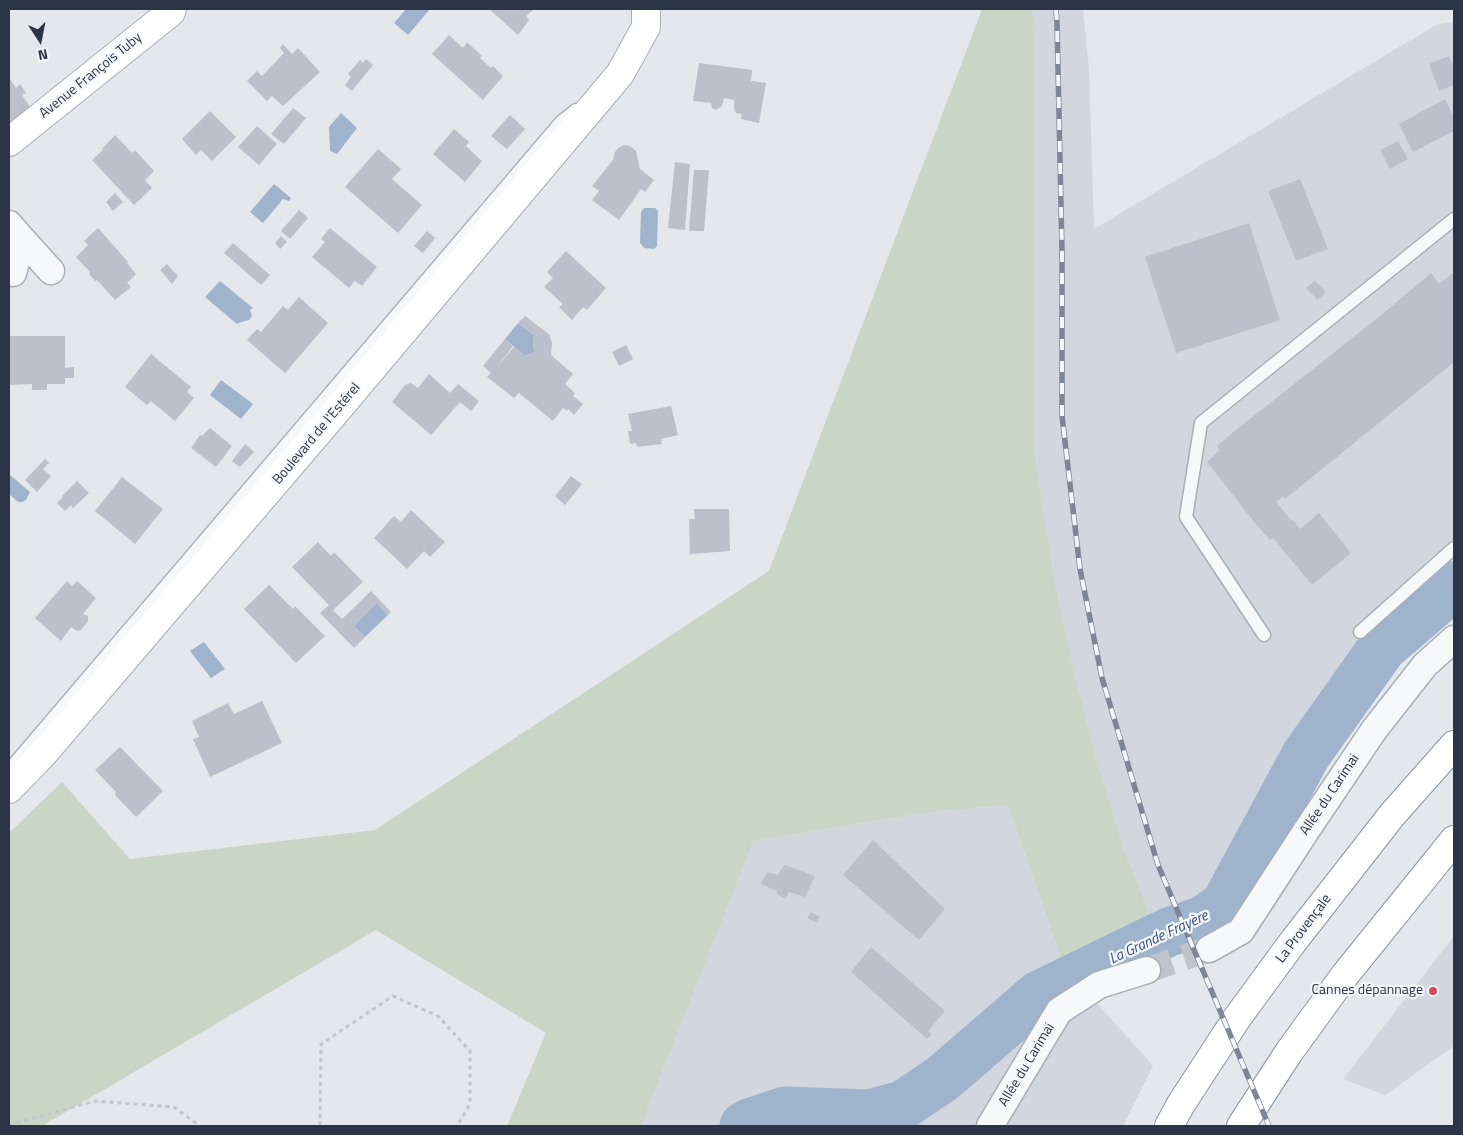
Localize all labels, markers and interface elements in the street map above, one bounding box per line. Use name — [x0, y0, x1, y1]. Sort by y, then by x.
north arrow — [15, 15, 65, 65]
street label: Avenue François Tuby — [36, 30, 146, 122]
text: N — [36, 44, 50, 66]
street label: Boulevard de l'Estérel — [270, 380, 364, 488]
street label: Allée du Carimai — [1297, 751, 1363, 839]
street label: La Provençale — [1273, 891, 1335, 967]
water label: La Grande Frayère — [1107, 907, 1211, 969]
place label: Cannes dépannage — [1311, 983, 1423, 999]
marker: Cannes dépannage — [1427, 985, 1439, 997]
street label: Allée du Carimai — [996, 1020, 1058, 1110]

